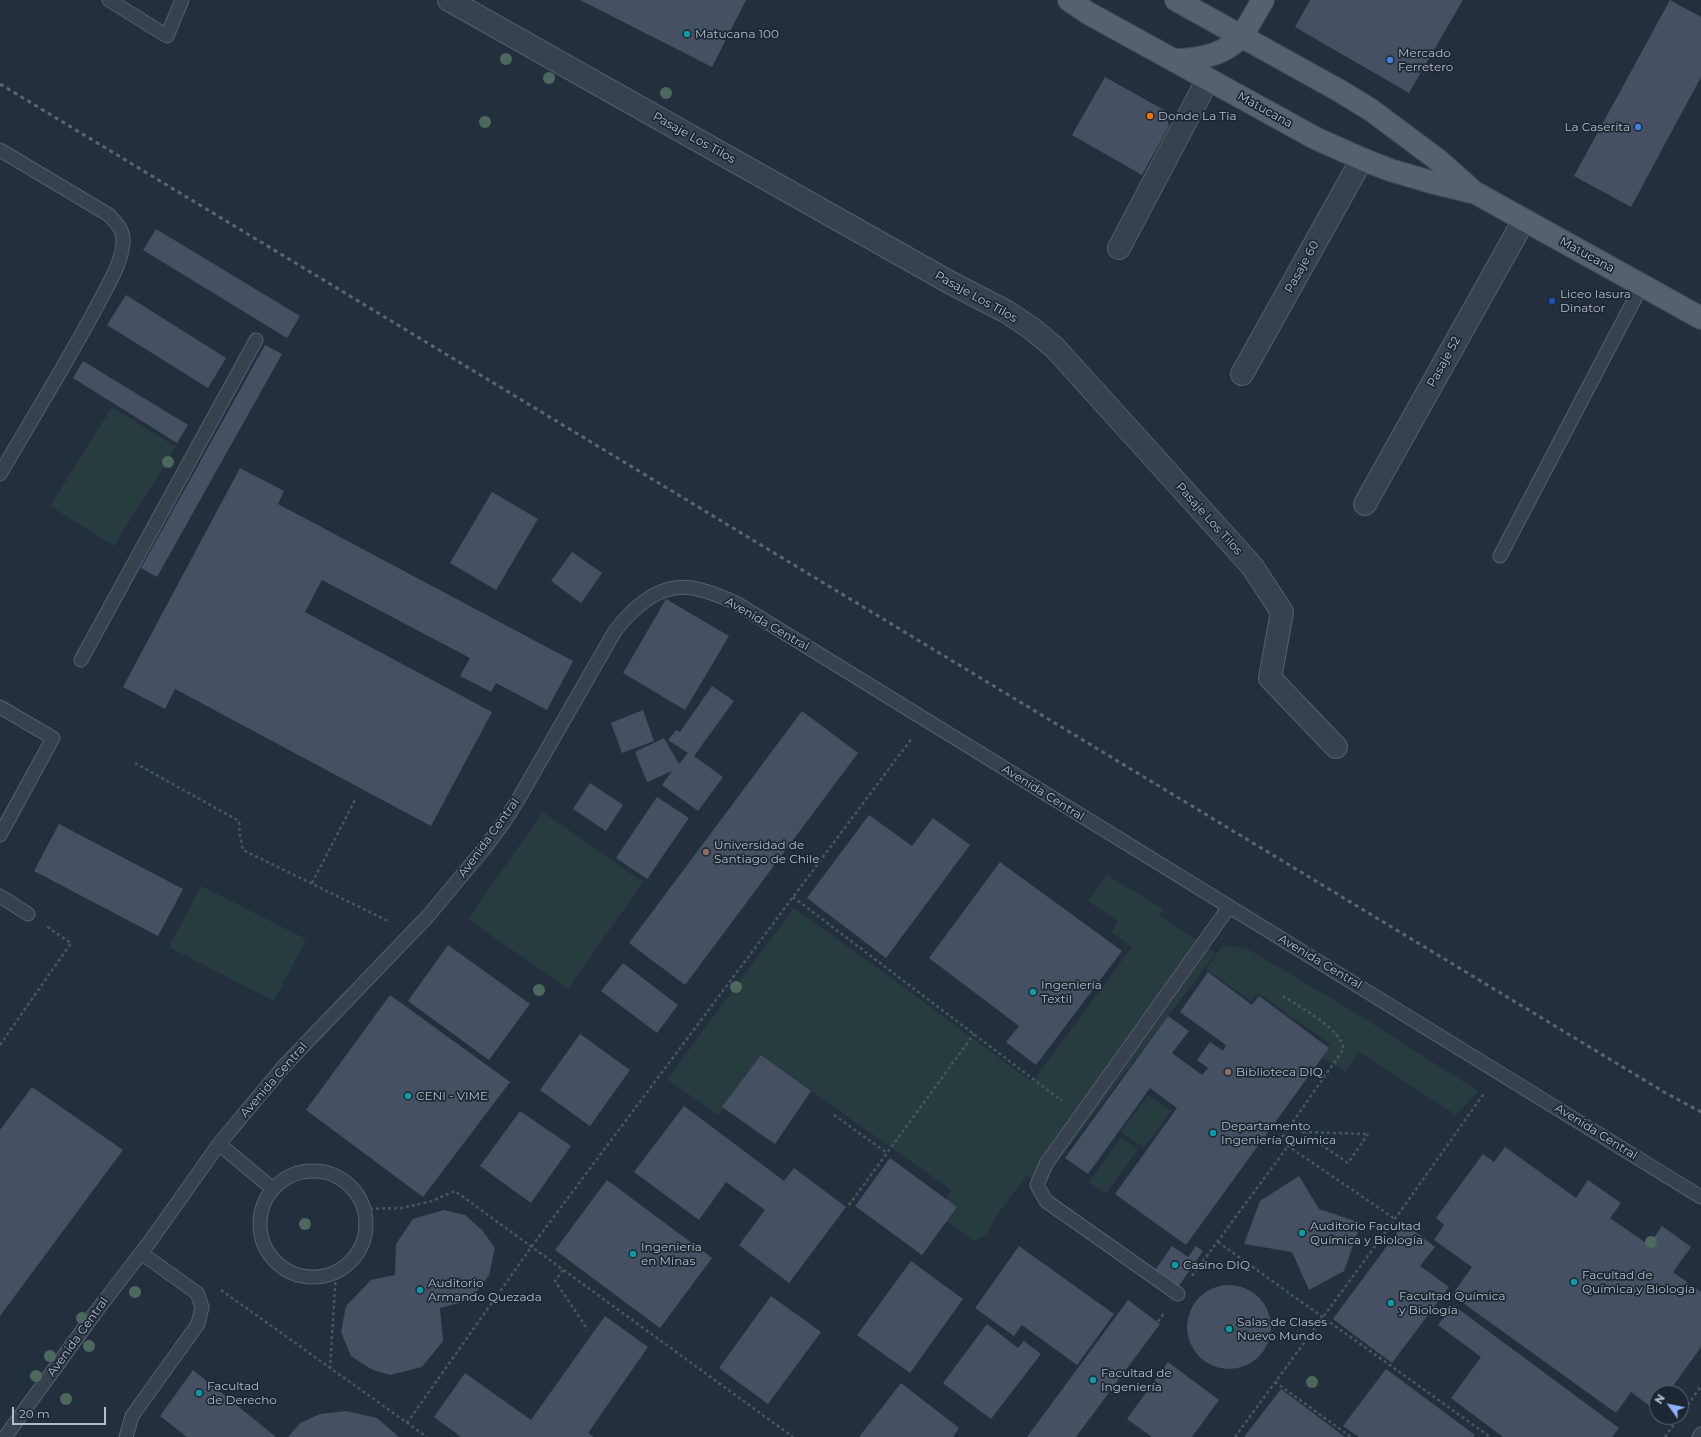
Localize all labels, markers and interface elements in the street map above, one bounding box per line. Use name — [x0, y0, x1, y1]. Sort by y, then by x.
place label: Matucana 100 — [695, 27, 779, 41]
marker: Matucana 100 — [682, 29, 692, 39]
place label: Mercado Ferretero — [1398, 46, 1453, 74]
marker: Mercado Ferretero — [1385, 55, 1395, 65]
street label: Matucana — [1235, 89, 1295, 131]
street label: Pasaje Los Tilos — [650, 109, 738, 167]
place label: Donde La Tia — [1158, 109, 1237, 123]
marker: Donde La Tia — [1145, 111, 1155, 121]
place label: La Caserita — [1565, 120, 1630, 134]
marker: La Caserita — [1633, 122, 1643, 132]
street label: Matucana — [1557, 234, 1617, 276]
street label: Pasaje 60 — [1282, 238, 1322, 296]
street label: Pasaje Los Tilos — [932, 268, 1020, 326]
place label: Liceo Iasura Dinator — [1560, 287, 1631, 315]
marker: Liceo Iasura Dinator — [1547, 296, 1557, 306]
street label: Pasaje 52 — [1424, 334, 1464, 390]
street label: Pasaje Los Tilos — [1173, 480, 1245, 558]
street label: Avenida Central — [722, 594, 812, 654]
street label: Avenida Central — [999, 762, 1087, 824]
street label: Avenida Central — [455, 795, 523, 881]
place label: Universidad de Santiago de Chile — [714, 838, 819, 866]
marker: Universidad de Santiago de Chile — [701, 847, 711, 857]
street label: Avenida Central — [1276, 931, 1364, 993]
place label: Ingeniería Textil — [1041, 978, 1102, 1006]
marker: Ingeniería Textil — [1028, 987, 1038, 997]
street label: Avenida Central — [238, 1040, 310, 1120]
place label: Biblioteca DIQ — [1236, 1065, 1323, 1079]
marker: Biblioteca DIQ — [1223, 1067, 1233, 1077]
place label: CENI - VIME — [416, 1089, 488, 1103]
marker: CENI - VIME — [403, 1091, 413, 1101]
street label: Avenida Central — [1552, 1101, 1640, 1163]
place label: Departamento Ingeniería Química — [1221, 1119, 1336, 1147]
marker: Departamento Ingeniería Química — [1208, 1128, 1218, 1138]
place label: Auditorio Facultad Química y Biología — [1310, 1219, 1423, 1247]
marker: Auditorio Facultad Química y Biología — [1297, 1228, 1307, 1238]
place label: Ingeniería en Minas — [641, 1240, 702, 1268]
marker: Ingeniería en Minas — [628, 1249, 638, 1259]
place label: Casino DIQ — [1183, 1258, 1250, 1272]
marker: Casino DIQ — [1170, 1260, 1180, 1270]
place label: Facultad de Química y Biología — [1582, 1268, 1695, 1296]
place label: Auditorio Armando Quezada — [428, 1276, 542, 1304]
marker: Facultad de Química y Biología — [1569, 1277, 1579, 1287]
marker: Auditorio Armando Quezada — [415, 1285, 425, 1295]
place label: Facultad Química y Biología — [1399, 1289, 1506, 1317]
street label: Avenida Central — [44, 1294, 112, 1380]
marker: Facultad Química y Biología — [1386, 1298, 1396, 1308]
place label: Salas de Clases Nuevo Mundo — [1237, 1315, 1327, 1343]
marker: Salas de Clases Nuevo Mundo — [1224, 1324, 1234, 1334]
place label: Facultad de Ingeniería — [1101, 1366, 1172, 1394]
marker: Facultad de Ingeniería — [1088, 1375, 1098, 1385]
place label: Facultad de Derecho — [207, 1379, 277, 1407]
north arrow — [1649, 1385, 1689, 1425]
marker: Facultad de Derecho — [194, 1388, 204, 1398]
text: N — [1651, 1391, 1668, 1407]
scale bar — [14, 1399, 108, 1425]
text: 20 m — [19, 1406, 50, 1421]

